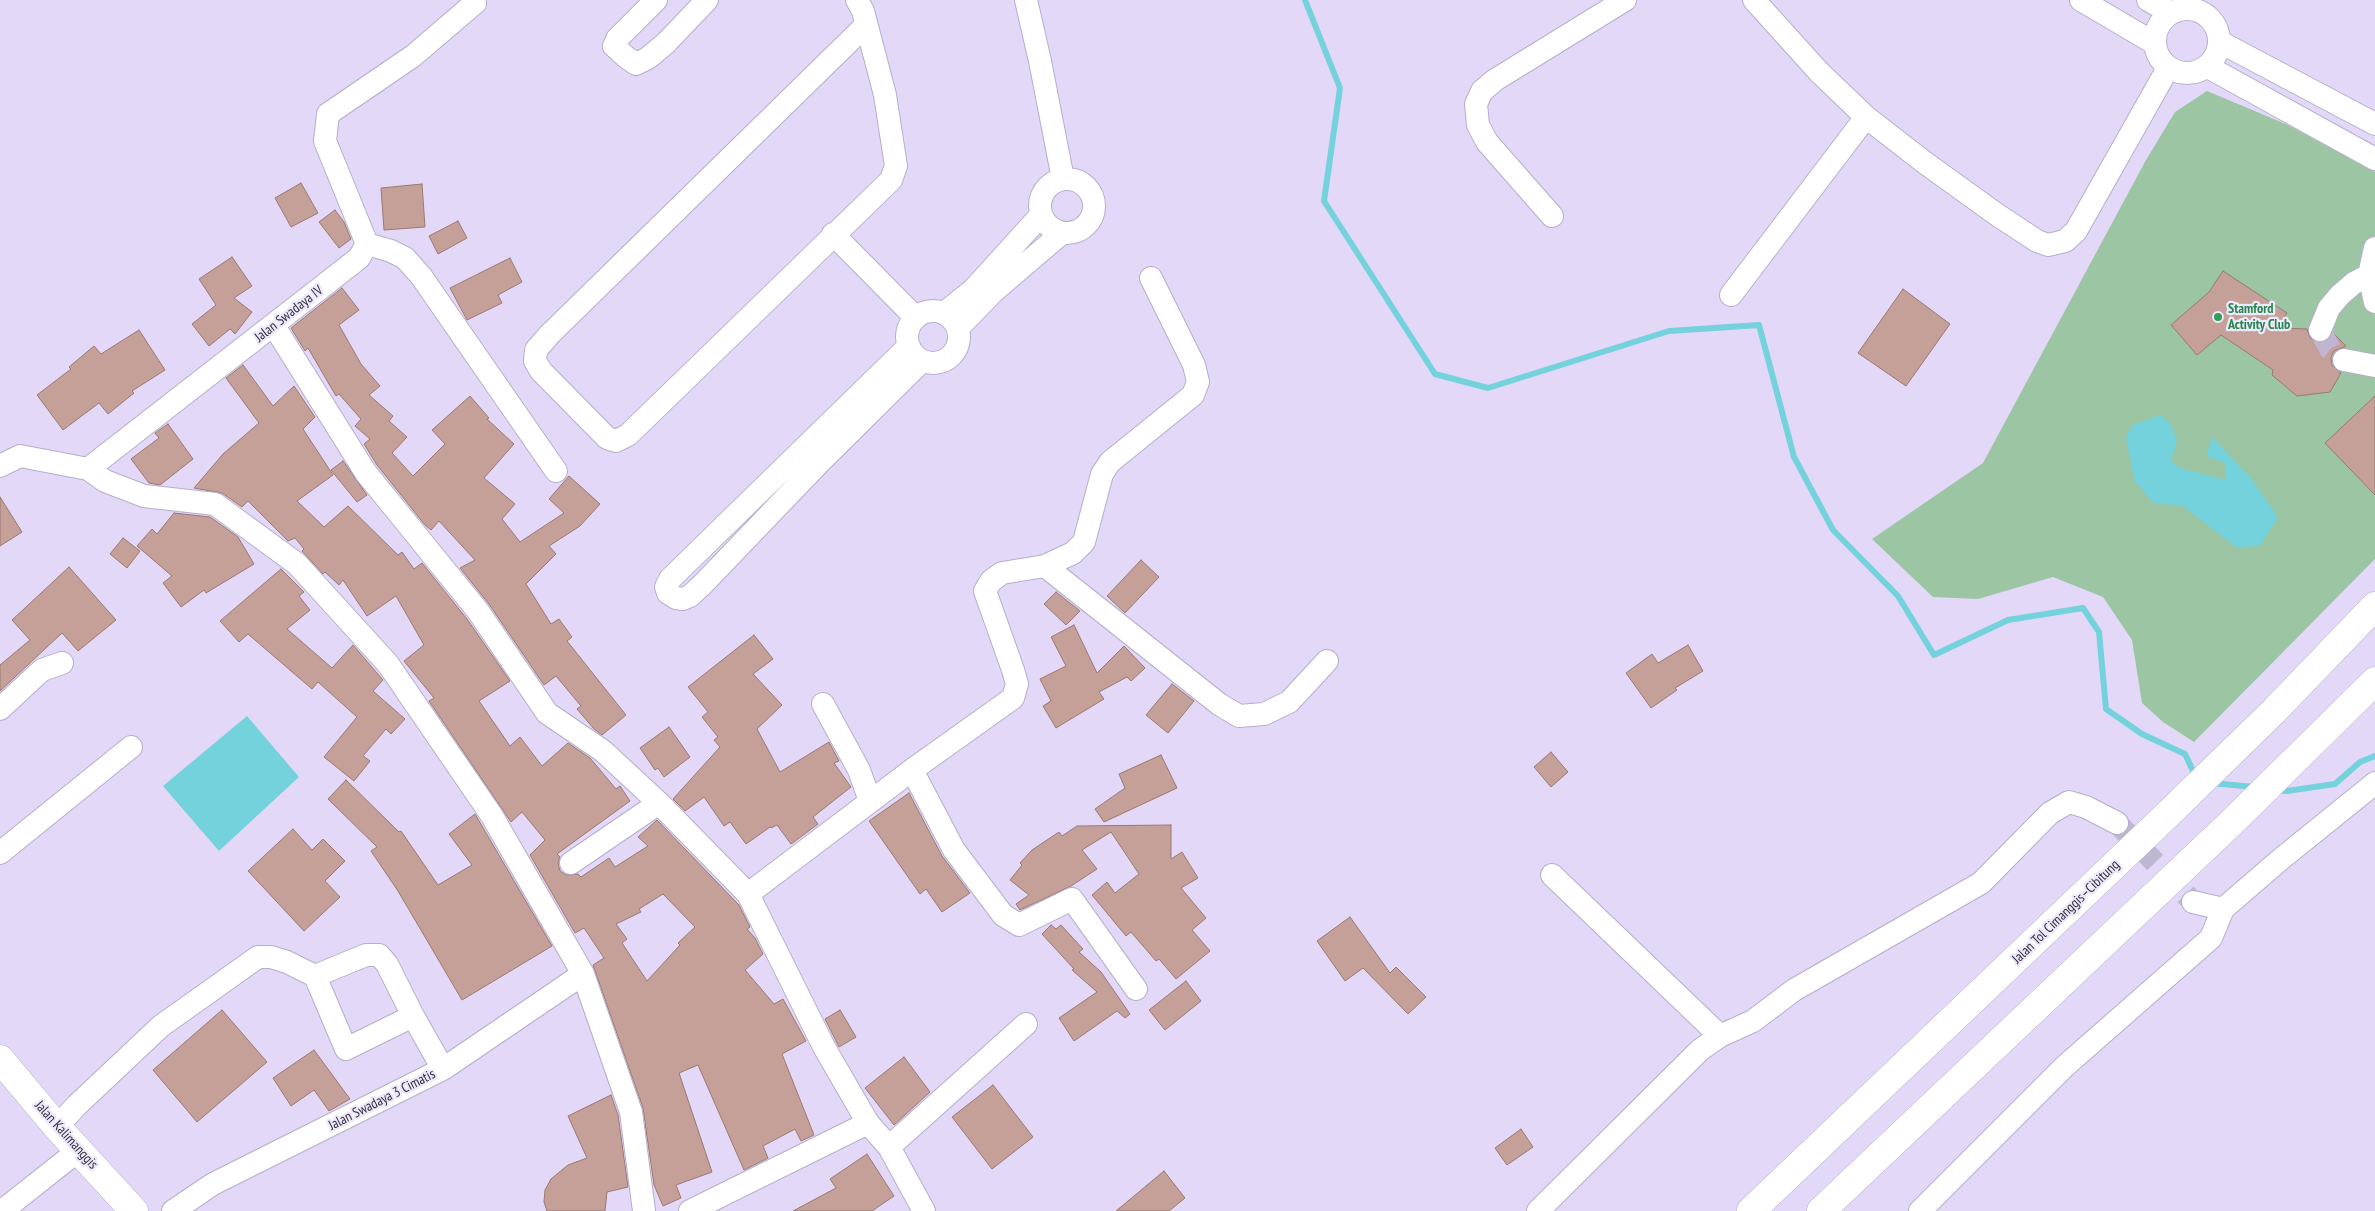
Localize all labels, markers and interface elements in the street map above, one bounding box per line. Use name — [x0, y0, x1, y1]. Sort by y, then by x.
street label: Jalan Swadaya IV — [252, 282, 326, 346]
place label: Stamford Activity Club — [2228, 301, 2290, 334]
marker: Stamford Activity Club — [2212, 311, 2224, 323]
street label: Jalan Tol Cimanggis–Cibitung — [2009, 857, 2123, 967]
street label: Jalan Swadaya 3 Cimatis — [326, 1066, 438, 1134]
street label: Jalan Kalimanggis — [31, 1097, 101, 1173]

